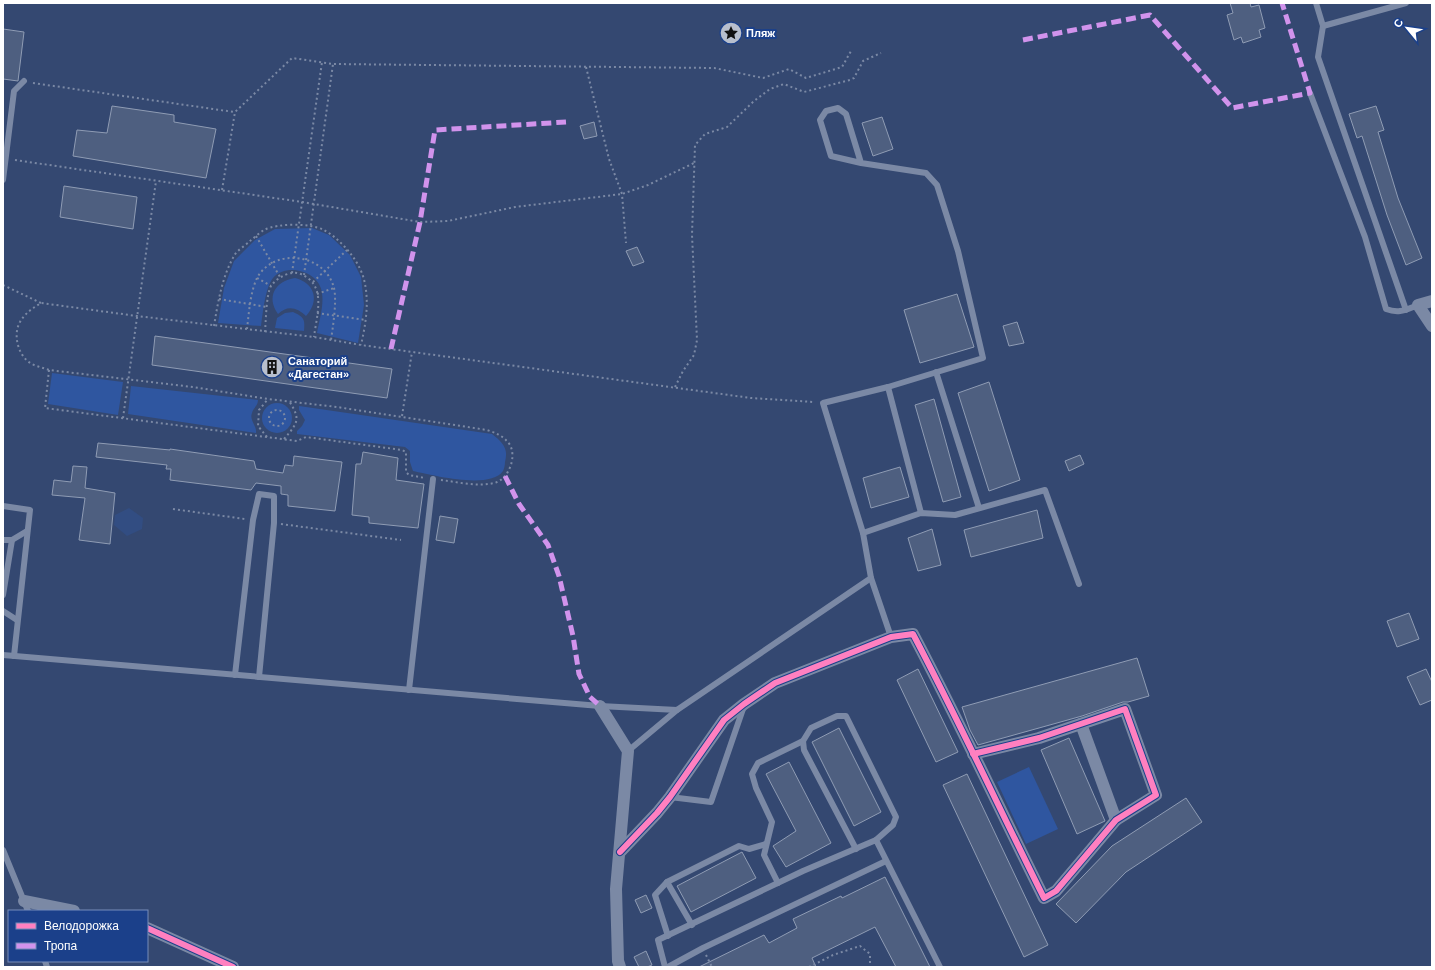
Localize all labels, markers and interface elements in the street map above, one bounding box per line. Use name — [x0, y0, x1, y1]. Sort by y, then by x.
north arrow — [1387, 8, 1427, 48]
text: С — [1391, 17, 1405, 30]
place icon: Пляж — [718, 20, 744, 46]
place label: Пляж — [746, 27, 775, 39]
building icon: Санаторий «Дагестан» — [259, 354, 285, 380]
place label: Санаторий «Дагестан» — [288, 355, 349, 380]
legend — [8, 910, 148, 962]
text: Велодорожка — [44, 919, 119, 933]
text: Тропа — [44, 939, 78, 953]

